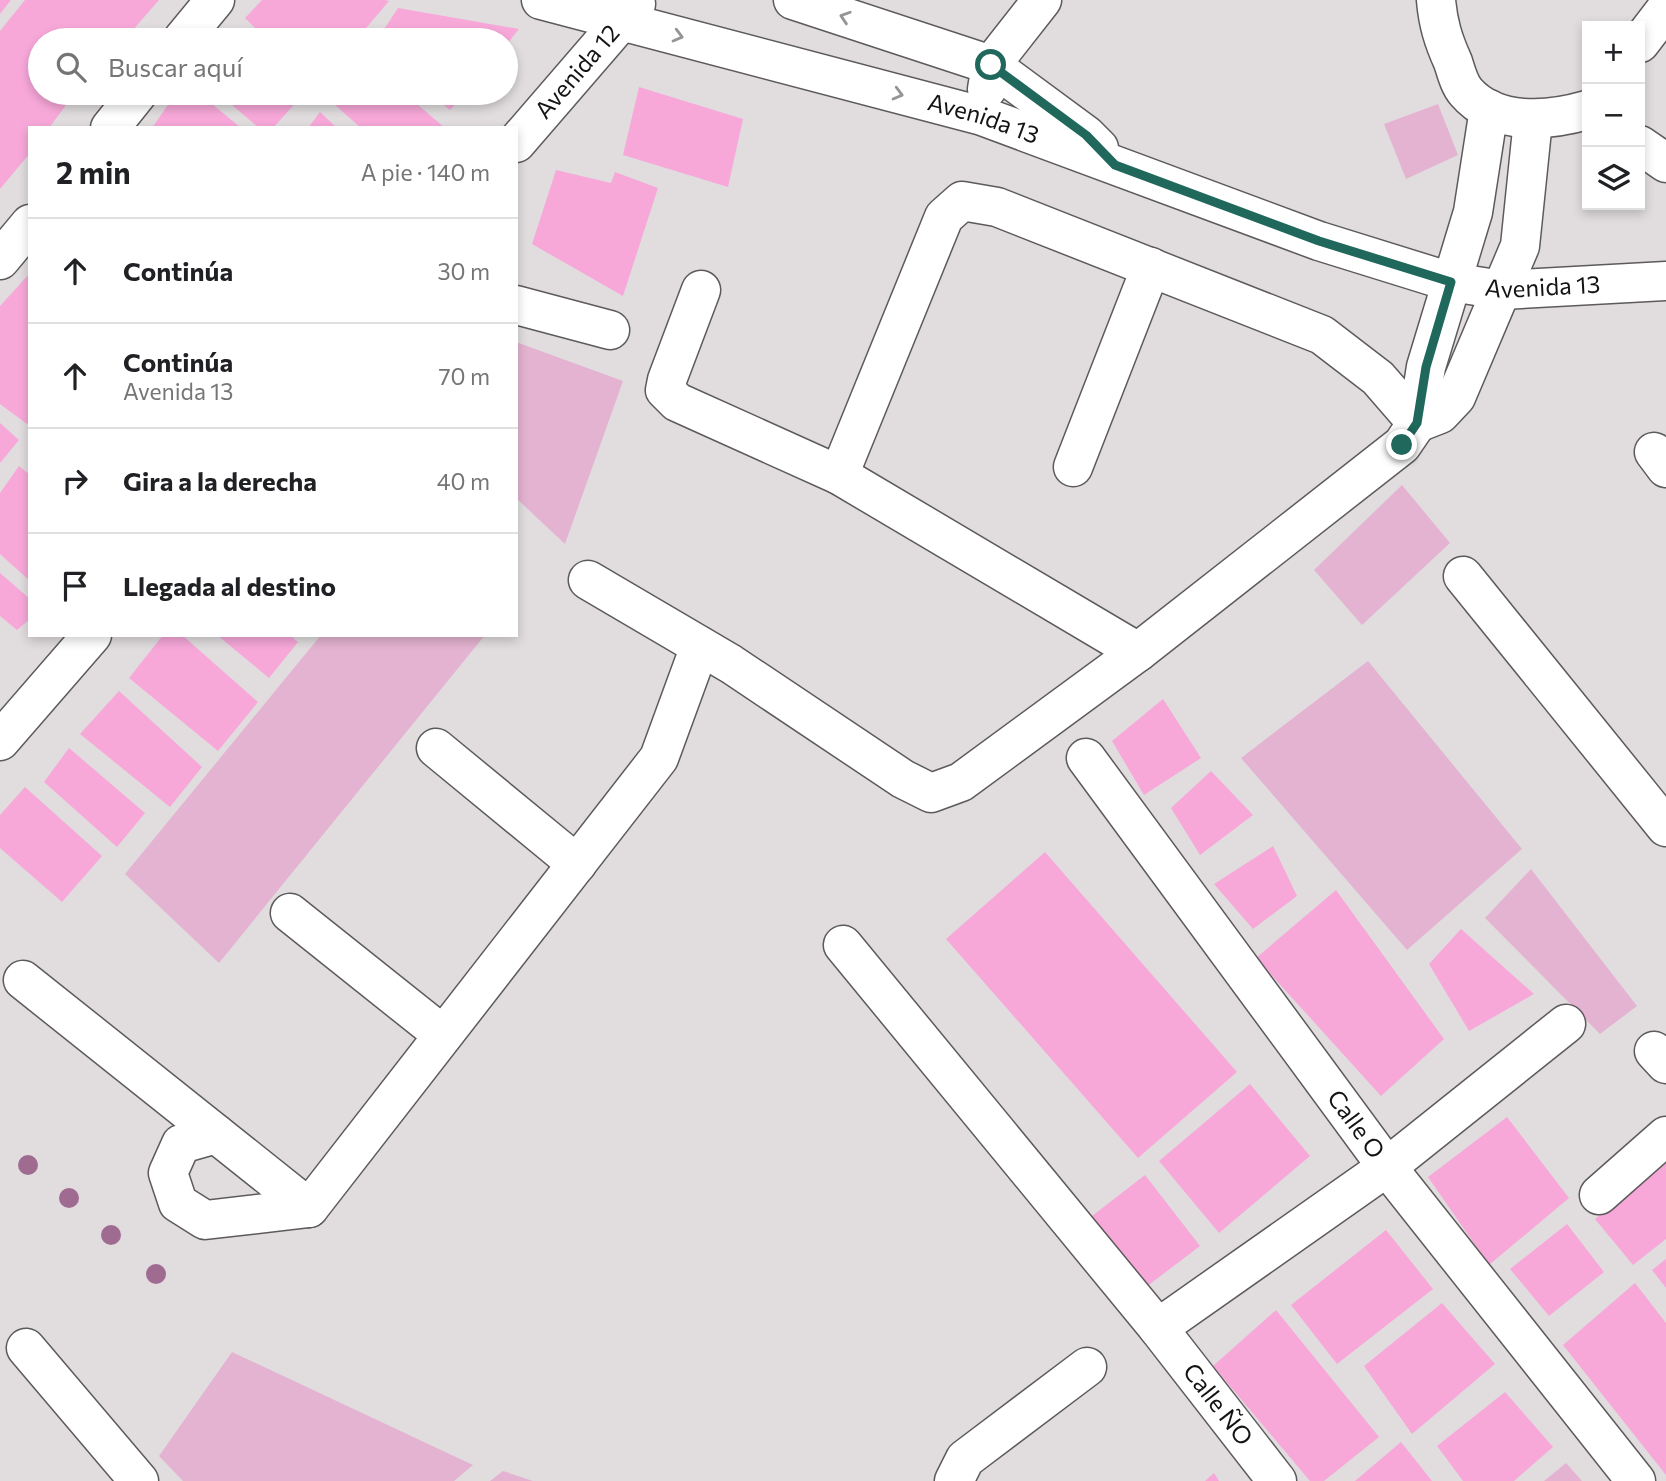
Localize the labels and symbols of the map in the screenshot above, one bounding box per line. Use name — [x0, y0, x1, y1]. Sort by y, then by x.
one-way arrow — [839, 11, 852, 25]
street label: Avenida 12 — [528, 18, 625, 124]
one-way arrow — [672, 28, 684, 42]
route start — [975, 49, 1006, 80]
one-way arrow — [892, 85, 904, 100]
street label: Avenida 13 — [925, 86, 1043, 149]
street label: Avenida 13 — [1483, 269, 1601, 303]
route end — [1386, 429, 1417, 460]
street label: Calle O — [1322, 1084, 1392, 1164]
street label: Calle ÑO — [1178, 1357, 1260, 1451]

